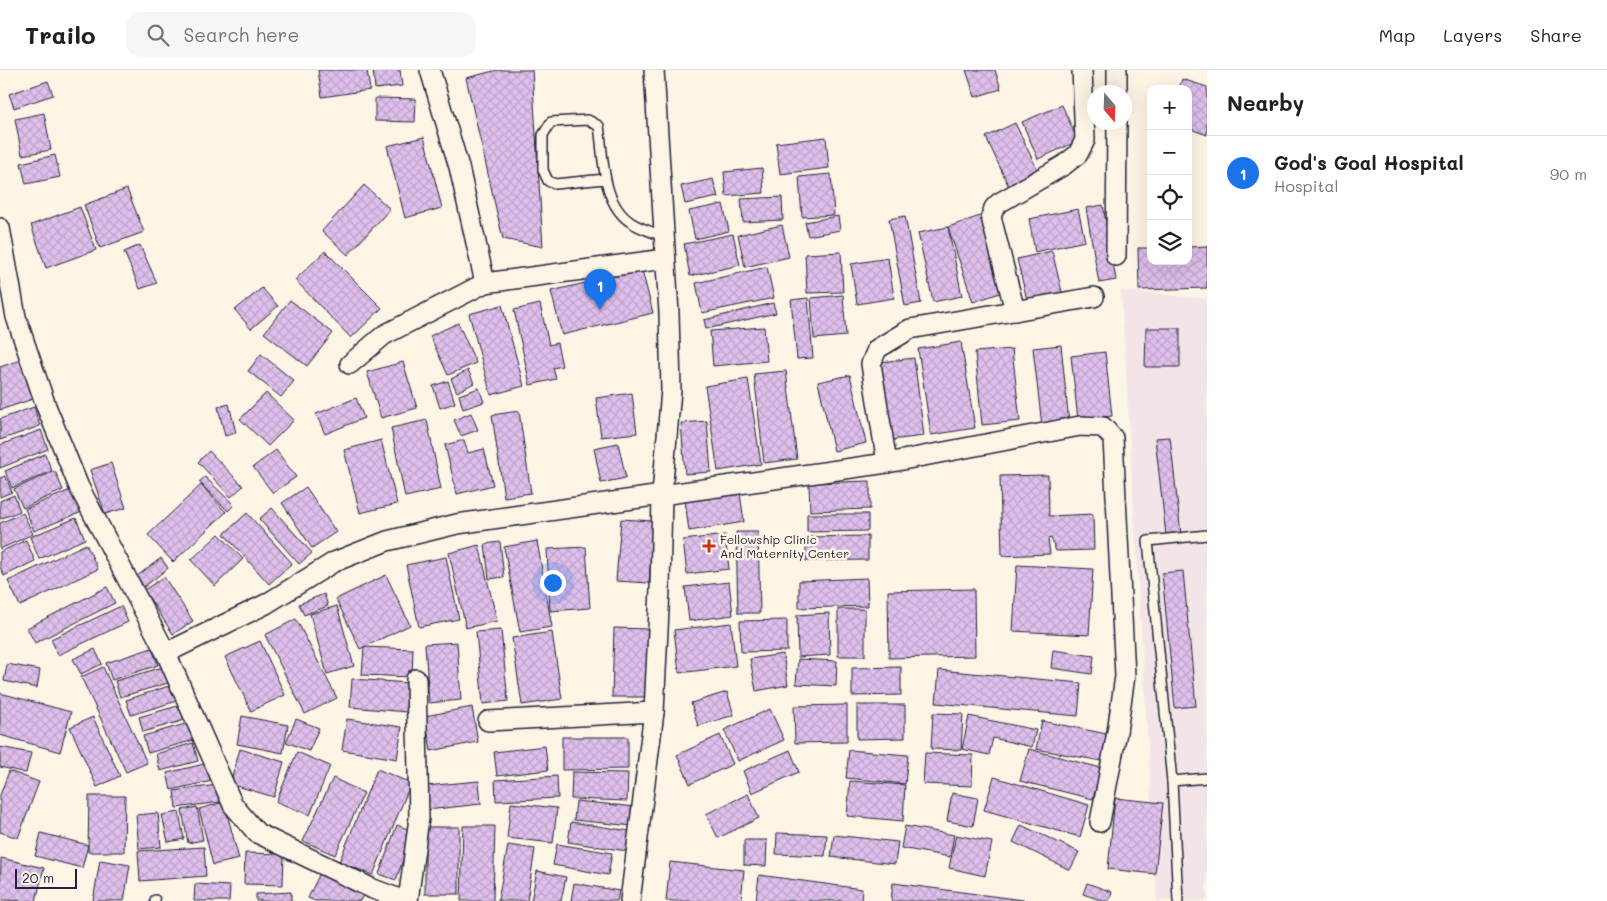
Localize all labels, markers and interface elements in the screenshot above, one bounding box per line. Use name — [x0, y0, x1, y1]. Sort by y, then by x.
search box — [126, 12, 476, 57]
text: Trailo — [25, 19, 96, 50]
icon: search — [144, 21, 172, 49]
text: Search here — [184, 22, 299, 47]
text: Map — [1379, 23, 1415, 47]
text: Layers — [1443, 23, 1502, 47]
text: Share — [1530, 23, 1582, 47]
north arrow — [1087, 85, 1132, 130]
map controls — [1147, 85, 1192, 265]
button: + — [1147, 85, 1192, 130]
text: Nearby — [1227, 89, 1304, 116]
button: − — [1147, 130, 1192, 175]
text: God's Goal Hospital — [1274, 150, 1464, 175]
text: 1 — [1239, 163, 1247, 184]
text: 90 m — [1550, 163, 1587, 184]
button: locate — [1147, 175, 1192, 220]
text: Hospital — [1274, 175, 1338, 196]
button: layers — [1147, 220, 1192, 265]
pin: 1 — [584, 269, 616, 310]
place label: Fellowship Clinic And Maternity Center — [720, 531, 849, 561]
marker: Fellowship Clinic And Maternity Center — [702, 539, 716, 553]
your location — [540, 570, 566, 596]
scale bar — [15, 866, 78, 889]
text: 20 m — [22, 868, 54, 887]

